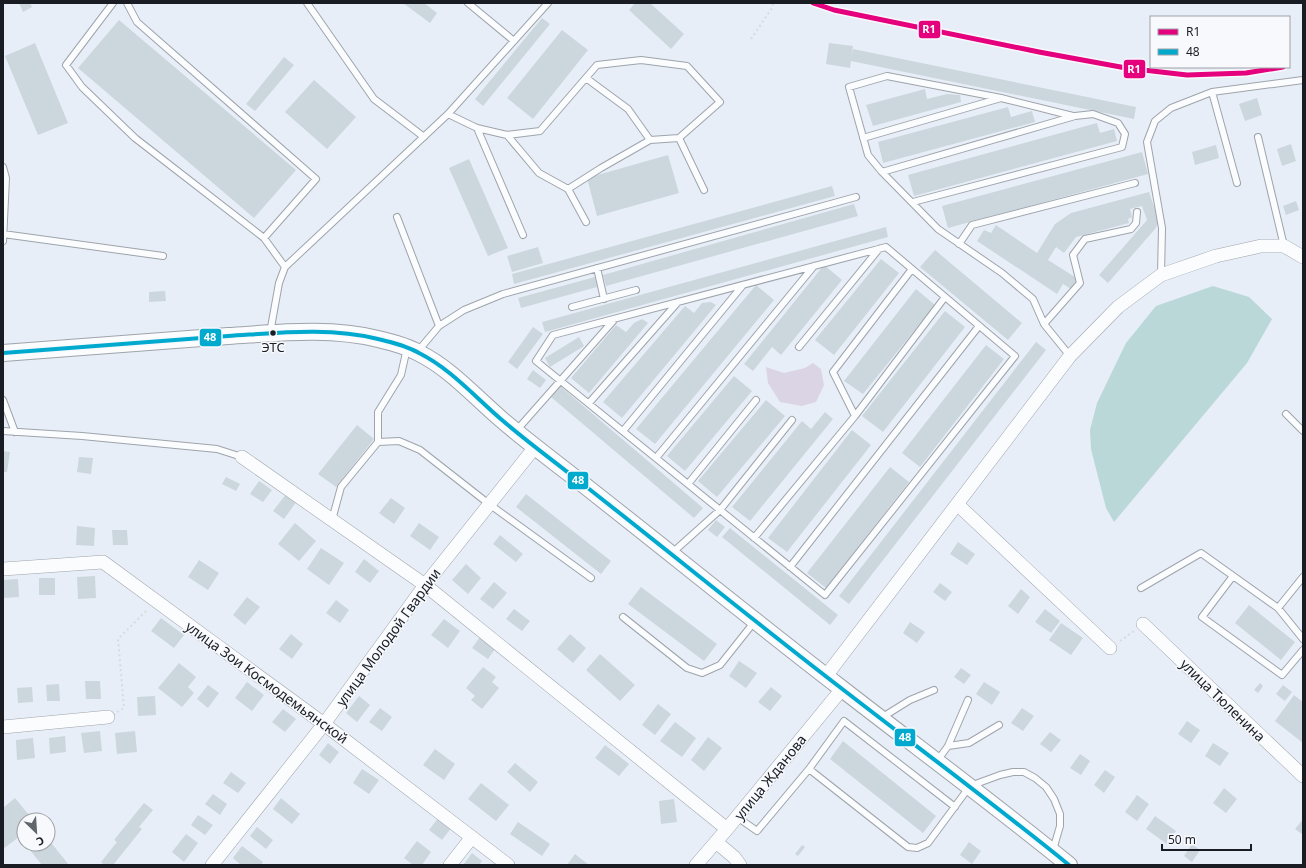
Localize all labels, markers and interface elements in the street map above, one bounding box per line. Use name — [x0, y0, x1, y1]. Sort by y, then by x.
legend — [1150, 16, 1290, 68]
line badge: R1 — [918, 20, 941, 39]
text: R1 — [922, 21, 936, 36]
text: R1 — [1186, 23, 1200, 40]
text: 48 — [1186, 43, 1200, 60]
line badge: R1 — [1123, 59, 1146, 79]
text: R1 — [1127, 61, 1141, 76]
line badge: 48 — [199, 328, 222, 347]
marker: ЭТС — [268, 328, 278, 338]
text: 48 — [204, 329, 216, 344]
place label: ЭТС — [261, 338, 285, 356]
line badge: 48 — [567, 471, 589, 490]
text: 48 — [572, 472, 584, 487]
street label: улица Молодой Гвардии — [331, 564, 445, 710]
street label: улица Зои Космодемьянской — [182, 616, 352, 748]
street label: улица Тюленина — [1176, 654, 1270, 746]
line badge: 48 — [894, 728, 916, 747]
text: 48 — [899, 729, 911, 744]
street label: улица Жданова — [730, 730, 810, 824]
north arrow — [16, 812, 56, 852]
scale bar — [1162, 826, 1251, 852]
text: 50 m — [1168, 831, 1196, 848]
text: С — [34, 833, 47, 850]

